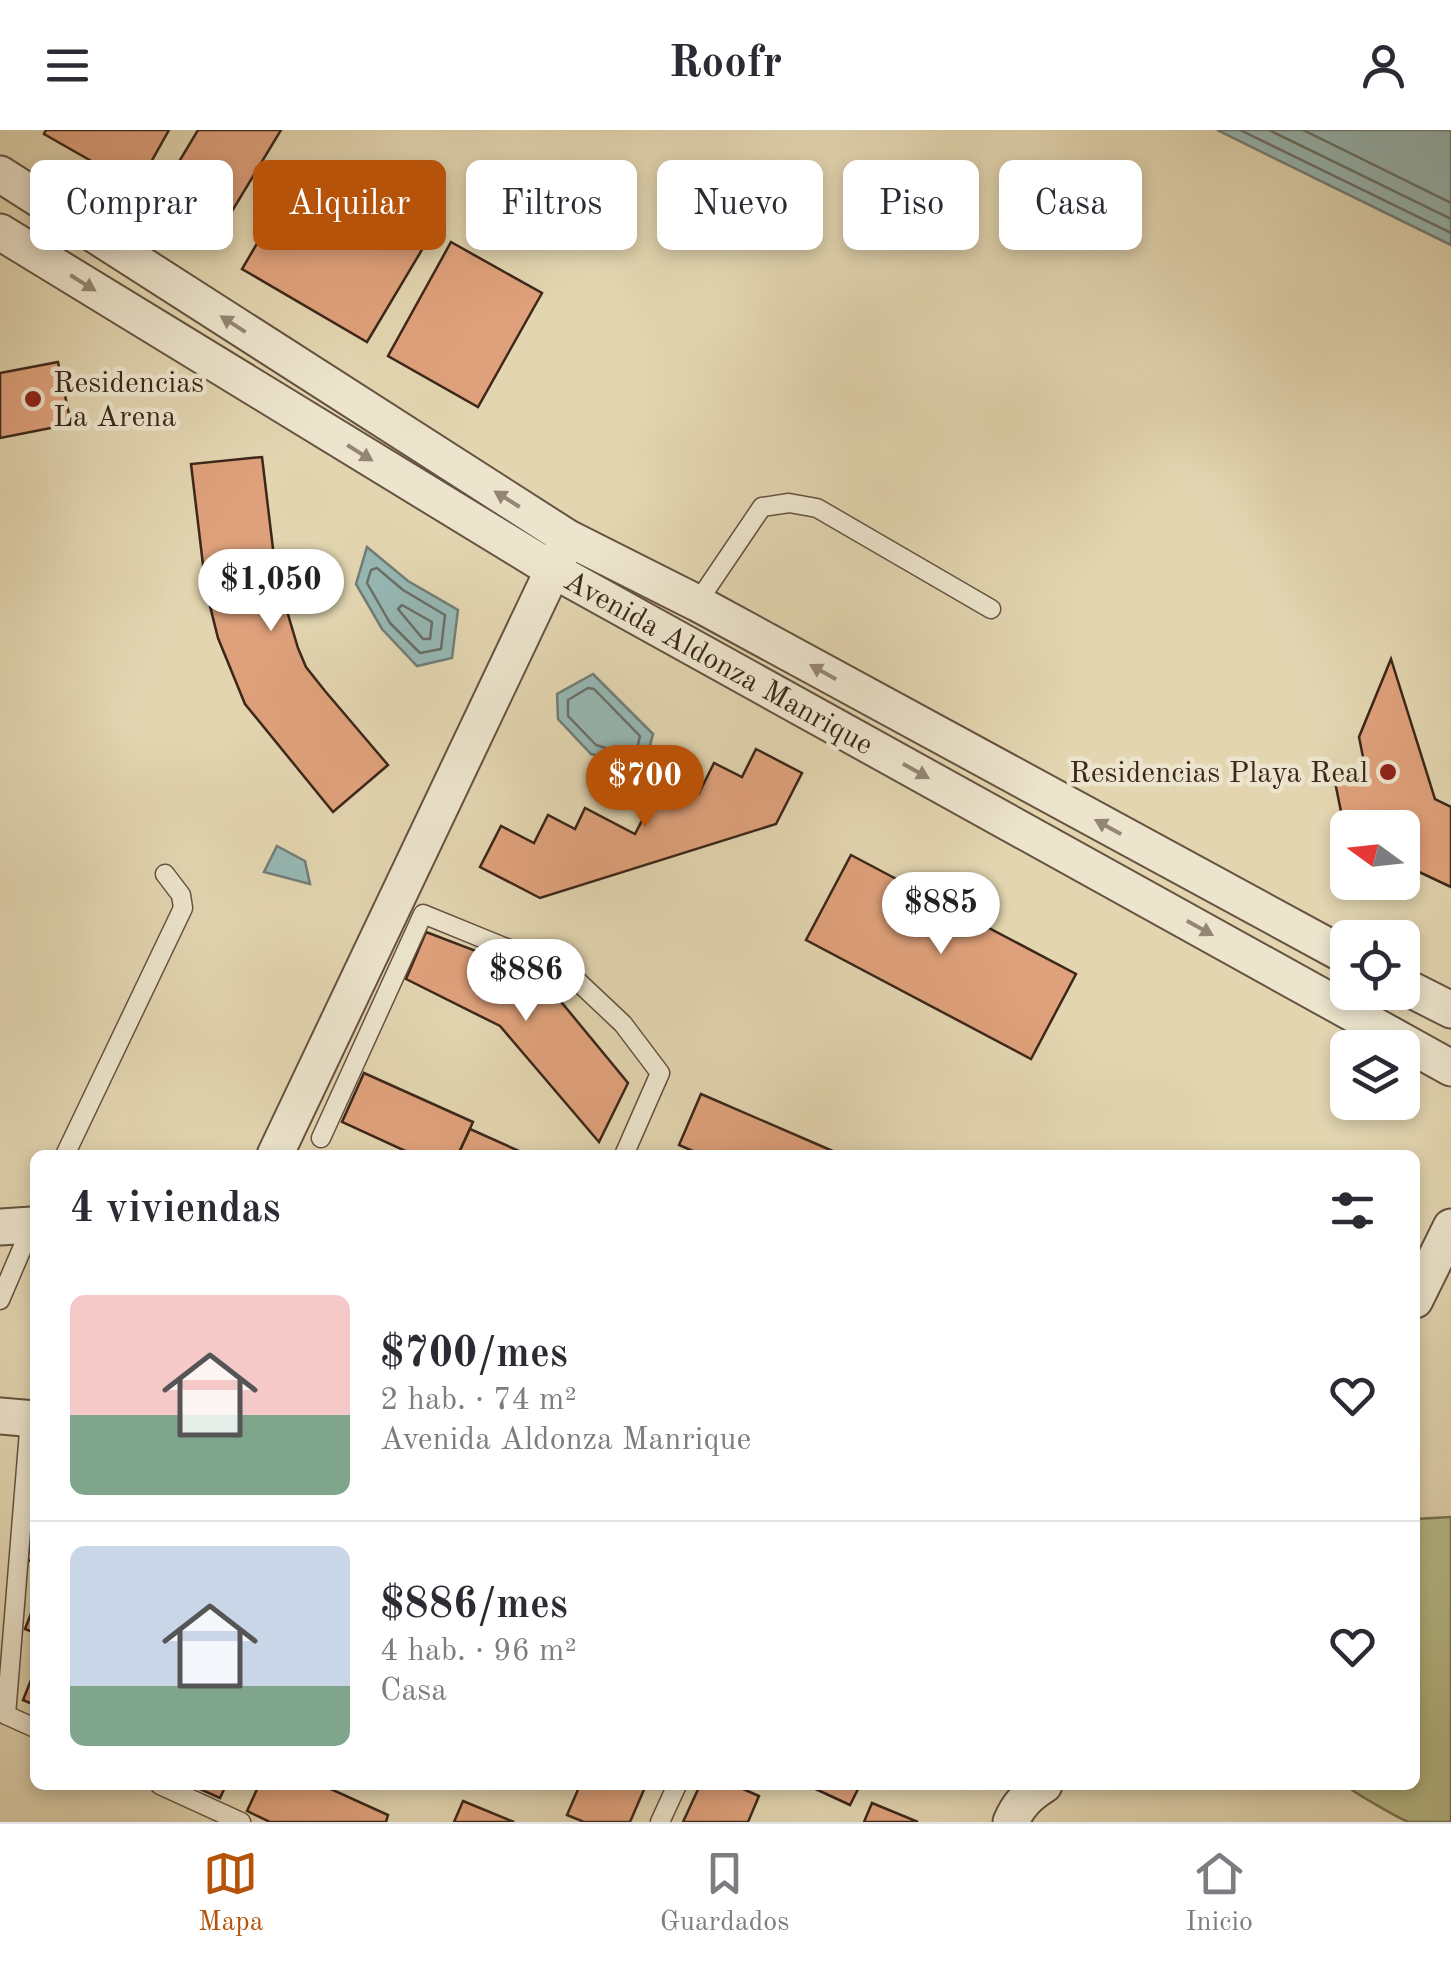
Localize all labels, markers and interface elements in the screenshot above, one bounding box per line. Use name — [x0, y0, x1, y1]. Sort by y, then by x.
icon: menu — [40, 38, 95, 93]
icon: person — [1356, 38, 1411, 93]
text: Roofr — [669, 42, 782, 87]
chip: Comprar — [30, 160, 233, 250]
chip: Alquilar — [253, 160, 446, 250]
chip: Filtros — [466, 160, 637, 250]
chip: Nuevo — [657, 160, 823, 250]
chip: Piso — [843, 160, 979, 250]
chip: Casa — [999, 160, 1142, 250]
one-way arrow — [69, 274, 97, 291]
one-way arrow — [220, 315, 247, 333]
place label: Residencias La Arena — [53, 369, 204, 433]
marker: Residencias La Arena — [22, 388, 44, 410]
one-way arrow — [346, 444, 374, 461]
one-way arrow — [493, 491, 521, 508]
pin: $1,050 — [190, 549, 352, 634]
text: $1,050 — [220, 565, 322, 597]
street label: Avenida Aldonza Manrique — [559, 566, 878, 761]
one-way arrow — [808, 663, 837, 680]
pin: $700 — [586, 745, 704, 830]
place label: Residencias Playa Real — [1069, 759, 1368, 789]
text: $700 — [608, 761, 682, 793]
marker: Residencias Playa Real — [1377, 761, 1399, 783]
one-way arrow — [901, 762, 930, 779]
north arrow — [1330, 810, 1420, 900]
map controls — [1330, 810, 1420, 1120]
one-way arrow — [1094, 819, 1122, 837]
pin: $885 — [882, 872, 1000, 957]
text: $885 — [904, 888, 978, 920]
one-way arrow — [1186, 919, 1214, 937]
button: locate — [1330, 920, 1420, 1010]
pin: $886 — [467, 939, 585, 1024]
text: $886 — [489, 955, 563, 987]
button: layers — [1330, 1030, 1420, 1120]
icon: filters — [1325, 1183, 1380, 1238]
text: 4 viviendas — [70, 1189, 281, 1231]
text: $700/mes — [380, 1334, 568, 1376]
icon: home — [150, 1335, 270, 1455]
icon: heart — [1325, 1368, 1380, 1423]
text: 2 hab. · 74 m² — [380, 1385, 577, 1417]
text: Avenida Aldonza Manrique — [380, 1425, 751, 1457]
text: $886/mes — [380, 1585, 568, 1627]
icon: home — [150, 1586, 270, 1706]
icon: heart — [1325, 1619, 1380, 1674]
text: 4 hab. · 96 m² — [380, 1636, 577, 1668]
text: Casa — [380, 1676, 447, 1708]
tab: Mapa — [198, 1846, 264, 1941]
tab: Guardados — [660, 1846, 789, 1941]
tab: Inicio — [1186, 1846, 1253, 1941]

